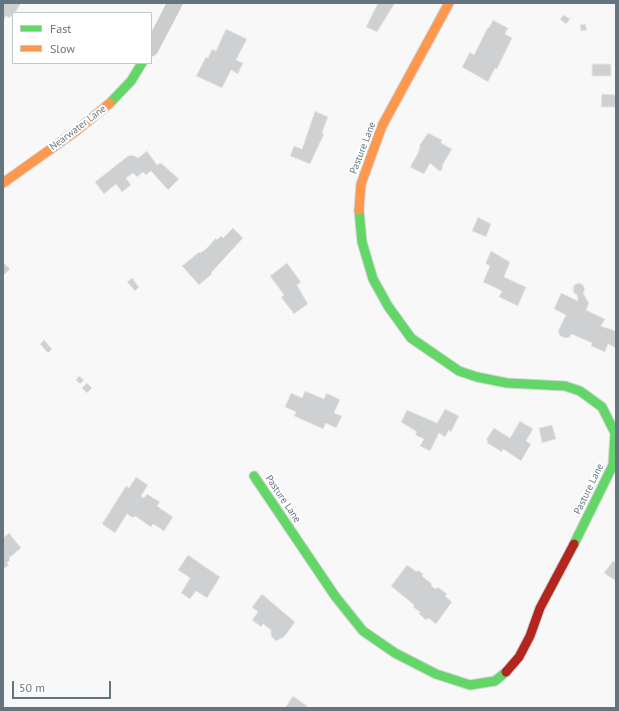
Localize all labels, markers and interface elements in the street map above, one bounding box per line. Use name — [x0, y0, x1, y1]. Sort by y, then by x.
legend — [12, 12, 152, 64]
text: Fast — [50, 21, 71, 36]
text: Slow — [50, 41, 75, 56]
street label: Nearwater Lane — [47, 103, 109, 153]
street label: Pasture Lane — [348, 120, 378, 176]
street label: Pasture Lane — [572, 462, 606, 516]
street label: Pasture Lane — [263, 473, 303, 525]
scale bar — [14, 673, 113, 699]
text: 50 m — [19, 680, 45, 695]

